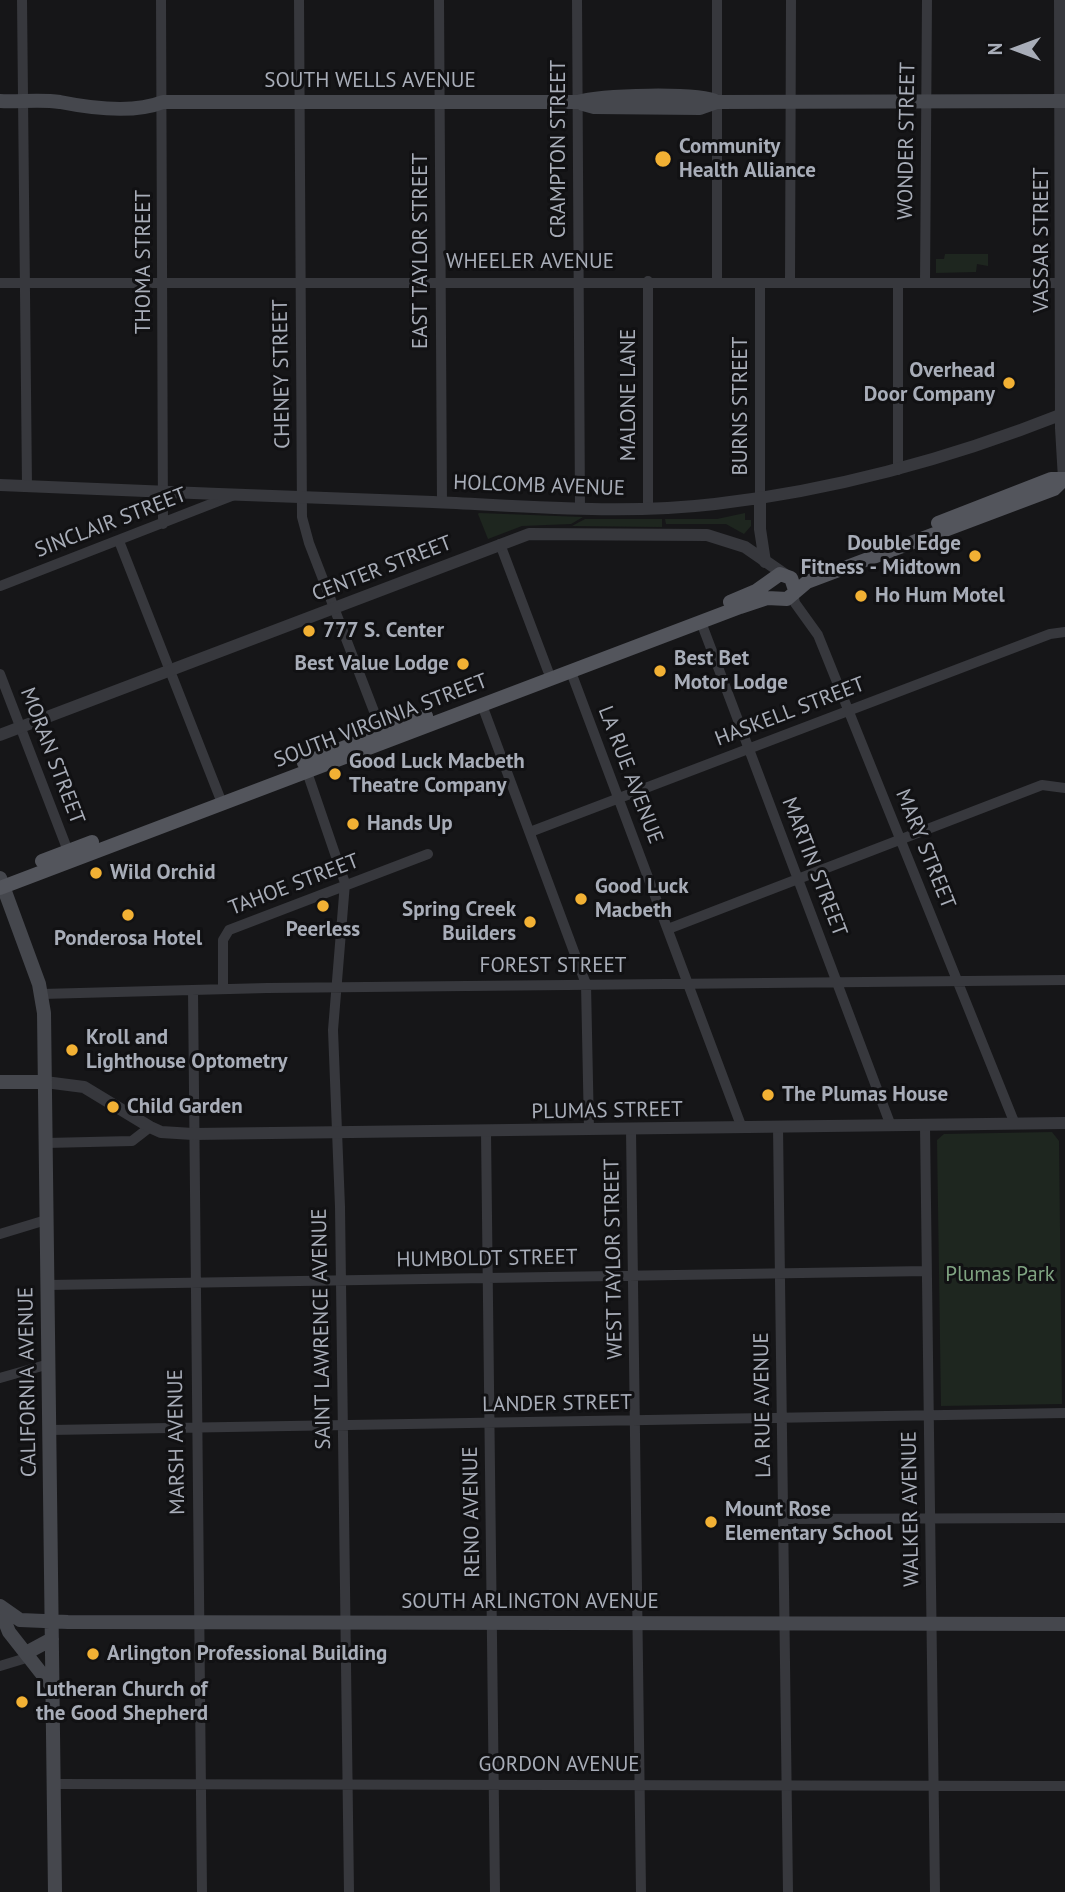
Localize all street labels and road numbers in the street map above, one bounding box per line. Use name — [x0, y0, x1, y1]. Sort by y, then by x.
street label: CRAMPTON STREET — [546, 60, 572, 238]
street label: WONDER STREET — [893, 62, 921, 220]
street label: SOUTH WELLS AVENUE — [264, 68, 476, 94]
street label: EAST TAYLOR STREET — [408, 153, 434, 349]
street label: VASSAR STREET — [1029, 167, 1055, 313]
street label: THOMA STREET — [131, 190, 157, 334]
street label: WHEELER AVENUE — [446, 249, 614, 275]
street label: CHENEY STREET — [268, 299, 296, 449]
street label: MALONE LANE — [616, 329, 642, 461]
street label: BURNS STREET — [728, 337, 754, 475]
street label: HOLCOMB AVENUE — [453, 470, 625, 502]
street label: SINCLAIR STREET — [32, 483, 190, 563]
street label: CENTER STREET — [308, 531, 456, 607]
street label: SOUTH VIRGINIA STREET — [271, 669, 491, 773]
street label: HASKELL STREET — [712, 672, 868, 752]
street label: MORAN STREET — [14, 684, 90, 828]
street label: LA RUE AVENUE — [592, 703, 668, 847]
street label: MARY STREET — [890, 785, 960, 913]
street label: MARTIN STREET — [776, 794, 852, 940]
street label: TAHOE STREET — [225, 849, 363, 921]
street label: FOREST STREET — [480, 953, 626, 979]
street label: PLUMAS STREET — [531, 1097, 683, 1125]
street label: WEST TAYLOR STREET — [600, 1158, 628, 1360]
street label: SAINT LAWRENCE AVENUE — [307, 1208, 337, 1450]
street label: HUMBOLDT STREET — [396, 1245, 578, 1273]
street label: CALIFORNIA AVENUE — [14, 1287, 42, 1477]
street label: LA RUE AVENUE — [749, 1332, 777, 1478]
street label: MARSH AVENUE — [163, 1369, 191, 1515]
street label: LANDER STREET — [482, 1390, 632, 1418]
street label: WALKER AVENUE — [897, 1431, 925, 1587]
street label: RENO AVENUE — [458, 1446, 486, 1578]
street label: SOUTH ARLINGTON AVENUE — [401, 1589, 659, 1615]
street label: GORDON AVENUE — [478, 1752, 640, 1778]

